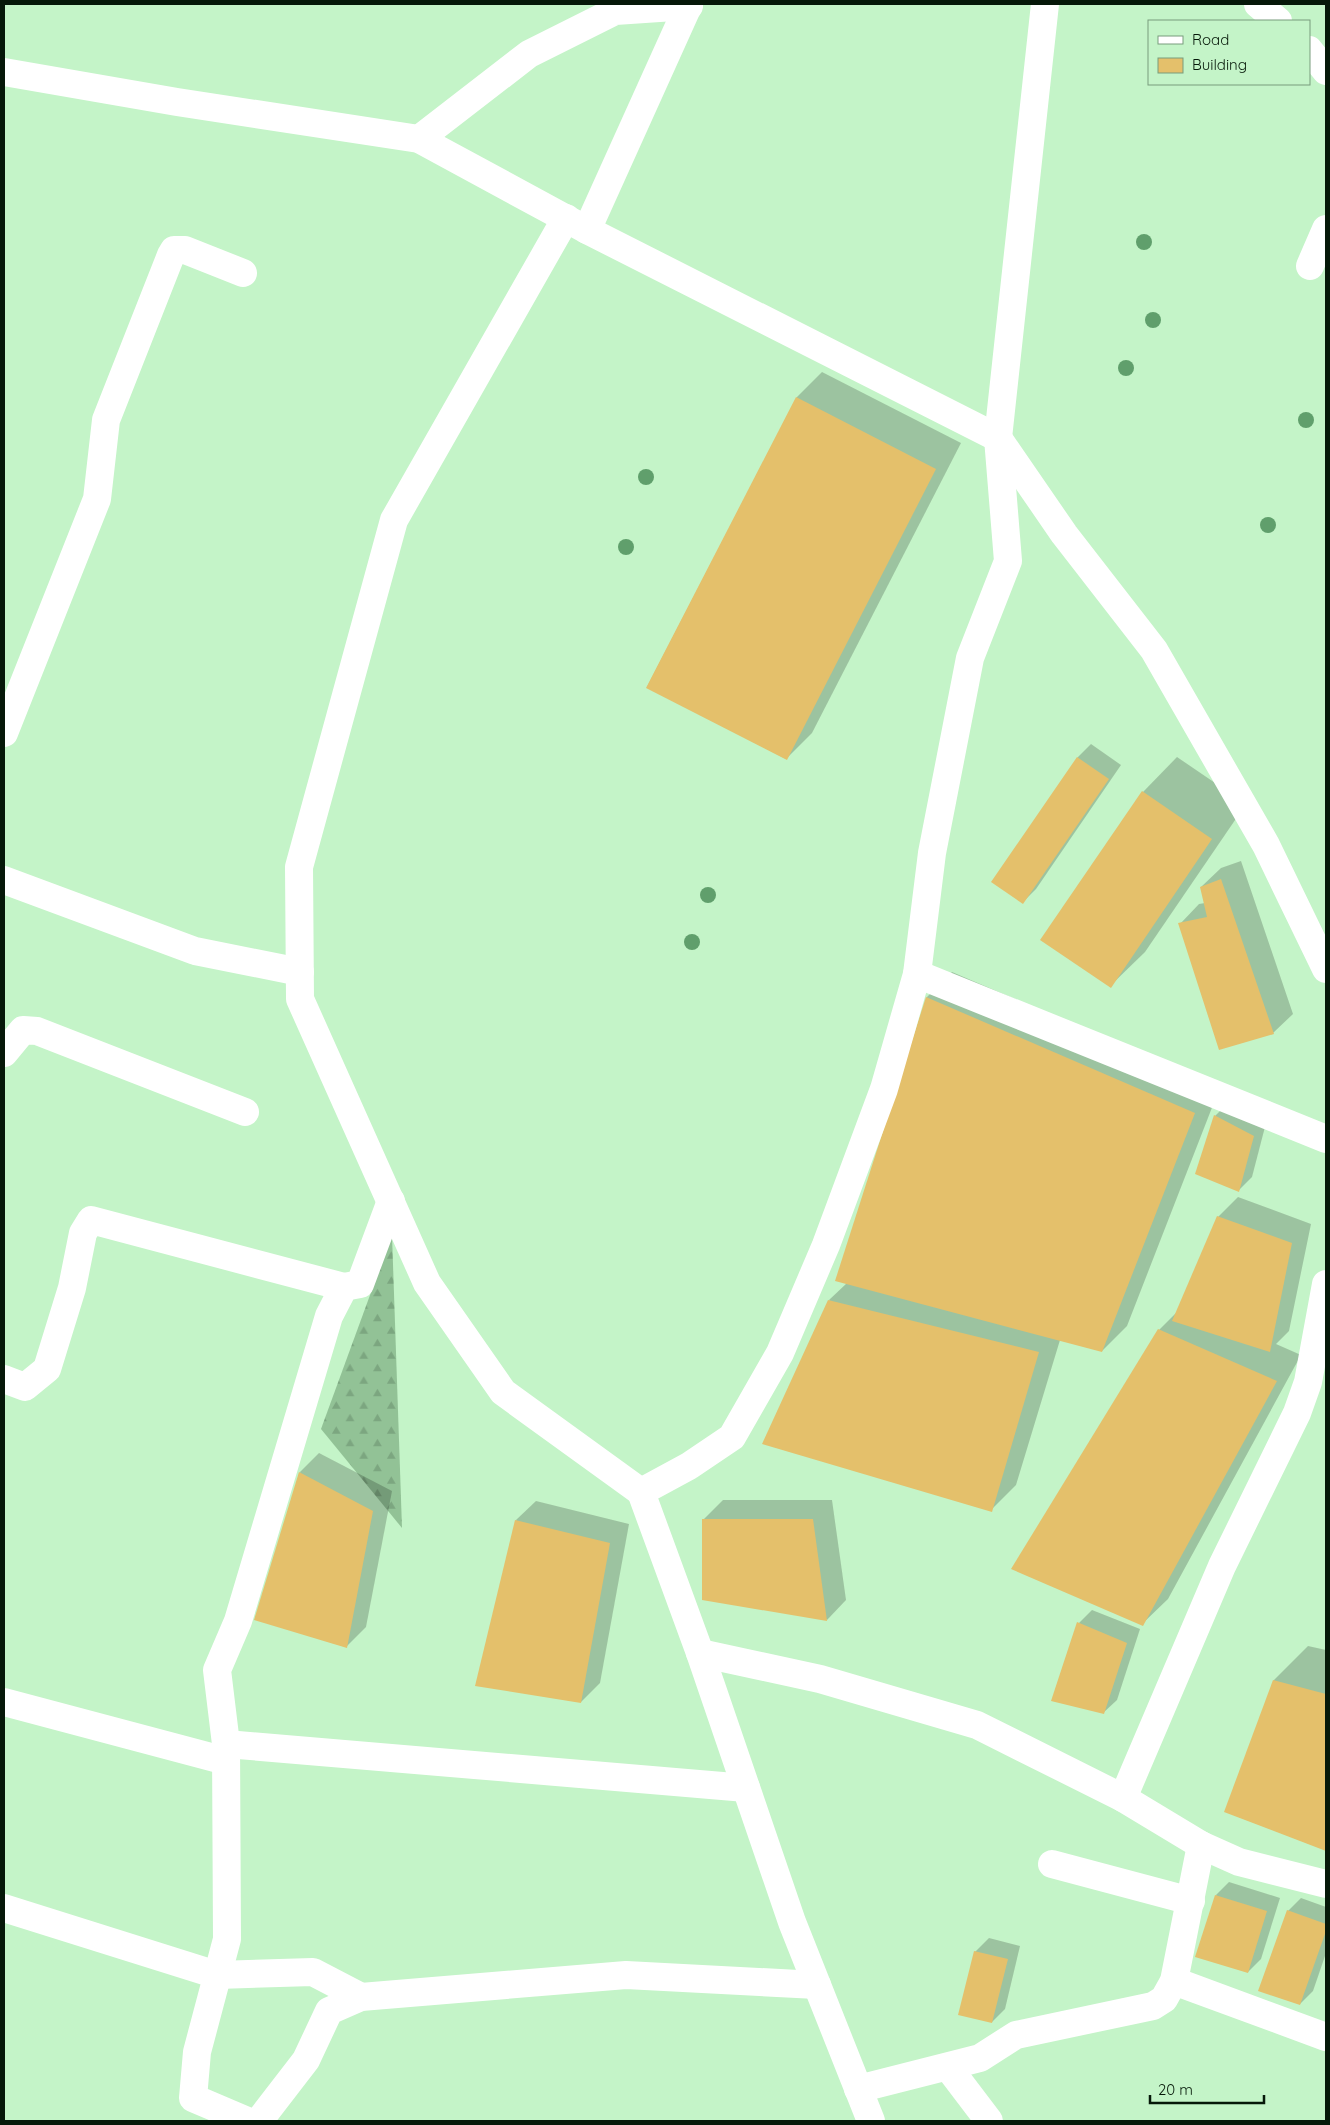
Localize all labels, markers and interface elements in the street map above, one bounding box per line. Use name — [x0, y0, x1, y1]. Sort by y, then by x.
legend — [1148, 20, 1310, 85]
text: Road — [1192, 30, 1229, 49]
text: Building — [1192, 55, 1247, 74]
scale bar — [1150, 2072, 1264, 2104]
text: 20 m — [1158, 2080, 1193, 2099]

